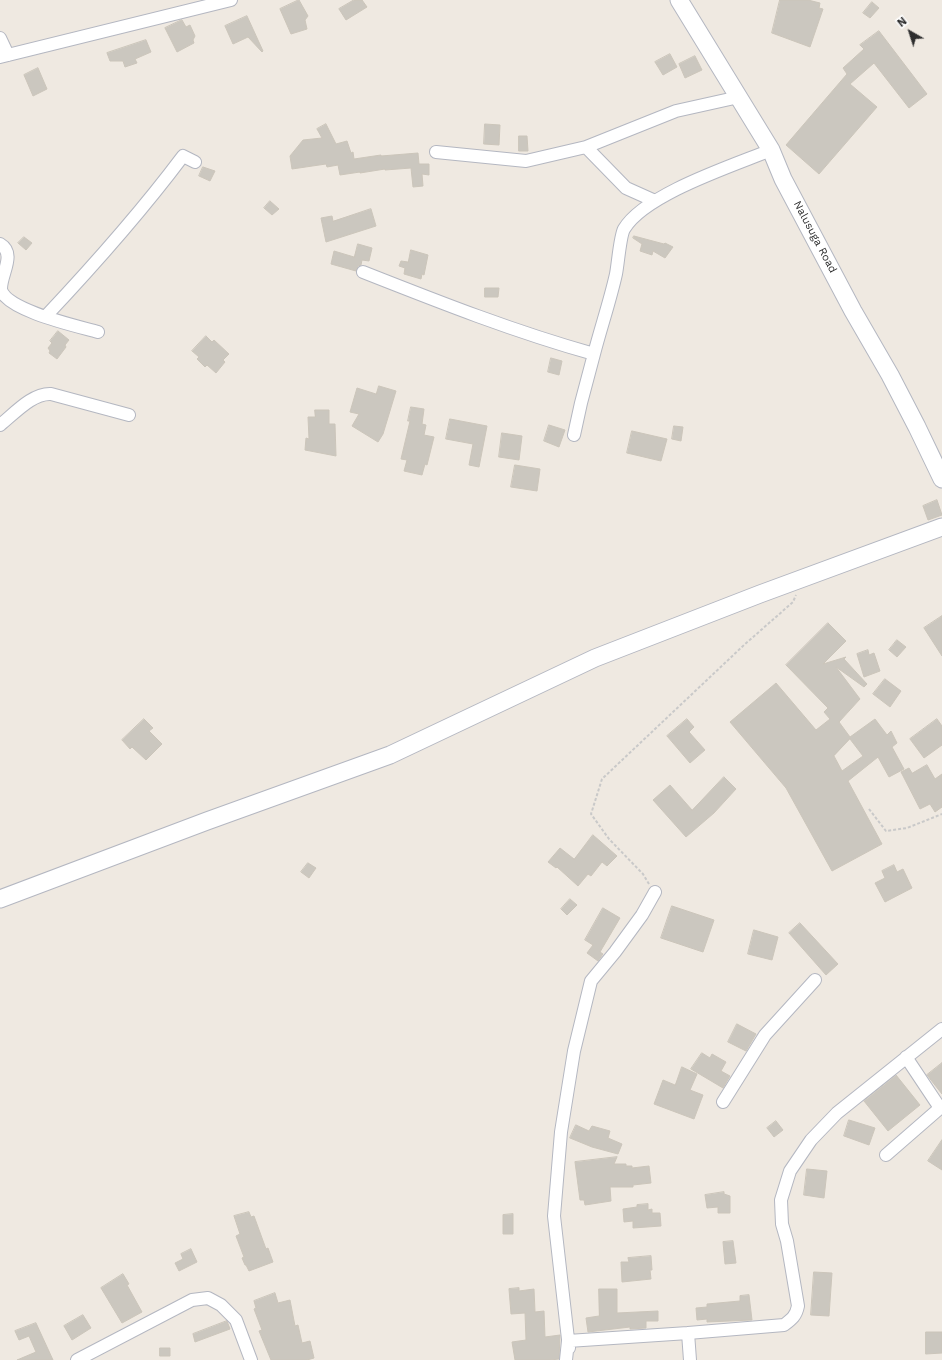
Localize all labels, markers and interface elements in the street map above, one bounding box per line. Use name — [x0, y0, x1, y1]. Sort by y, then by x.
north arrow — [890, 12, 930, 52]
text: N — [895, 15, 909, 30]
street label: Nalusuga Road — [790, 199, 840, 275]

